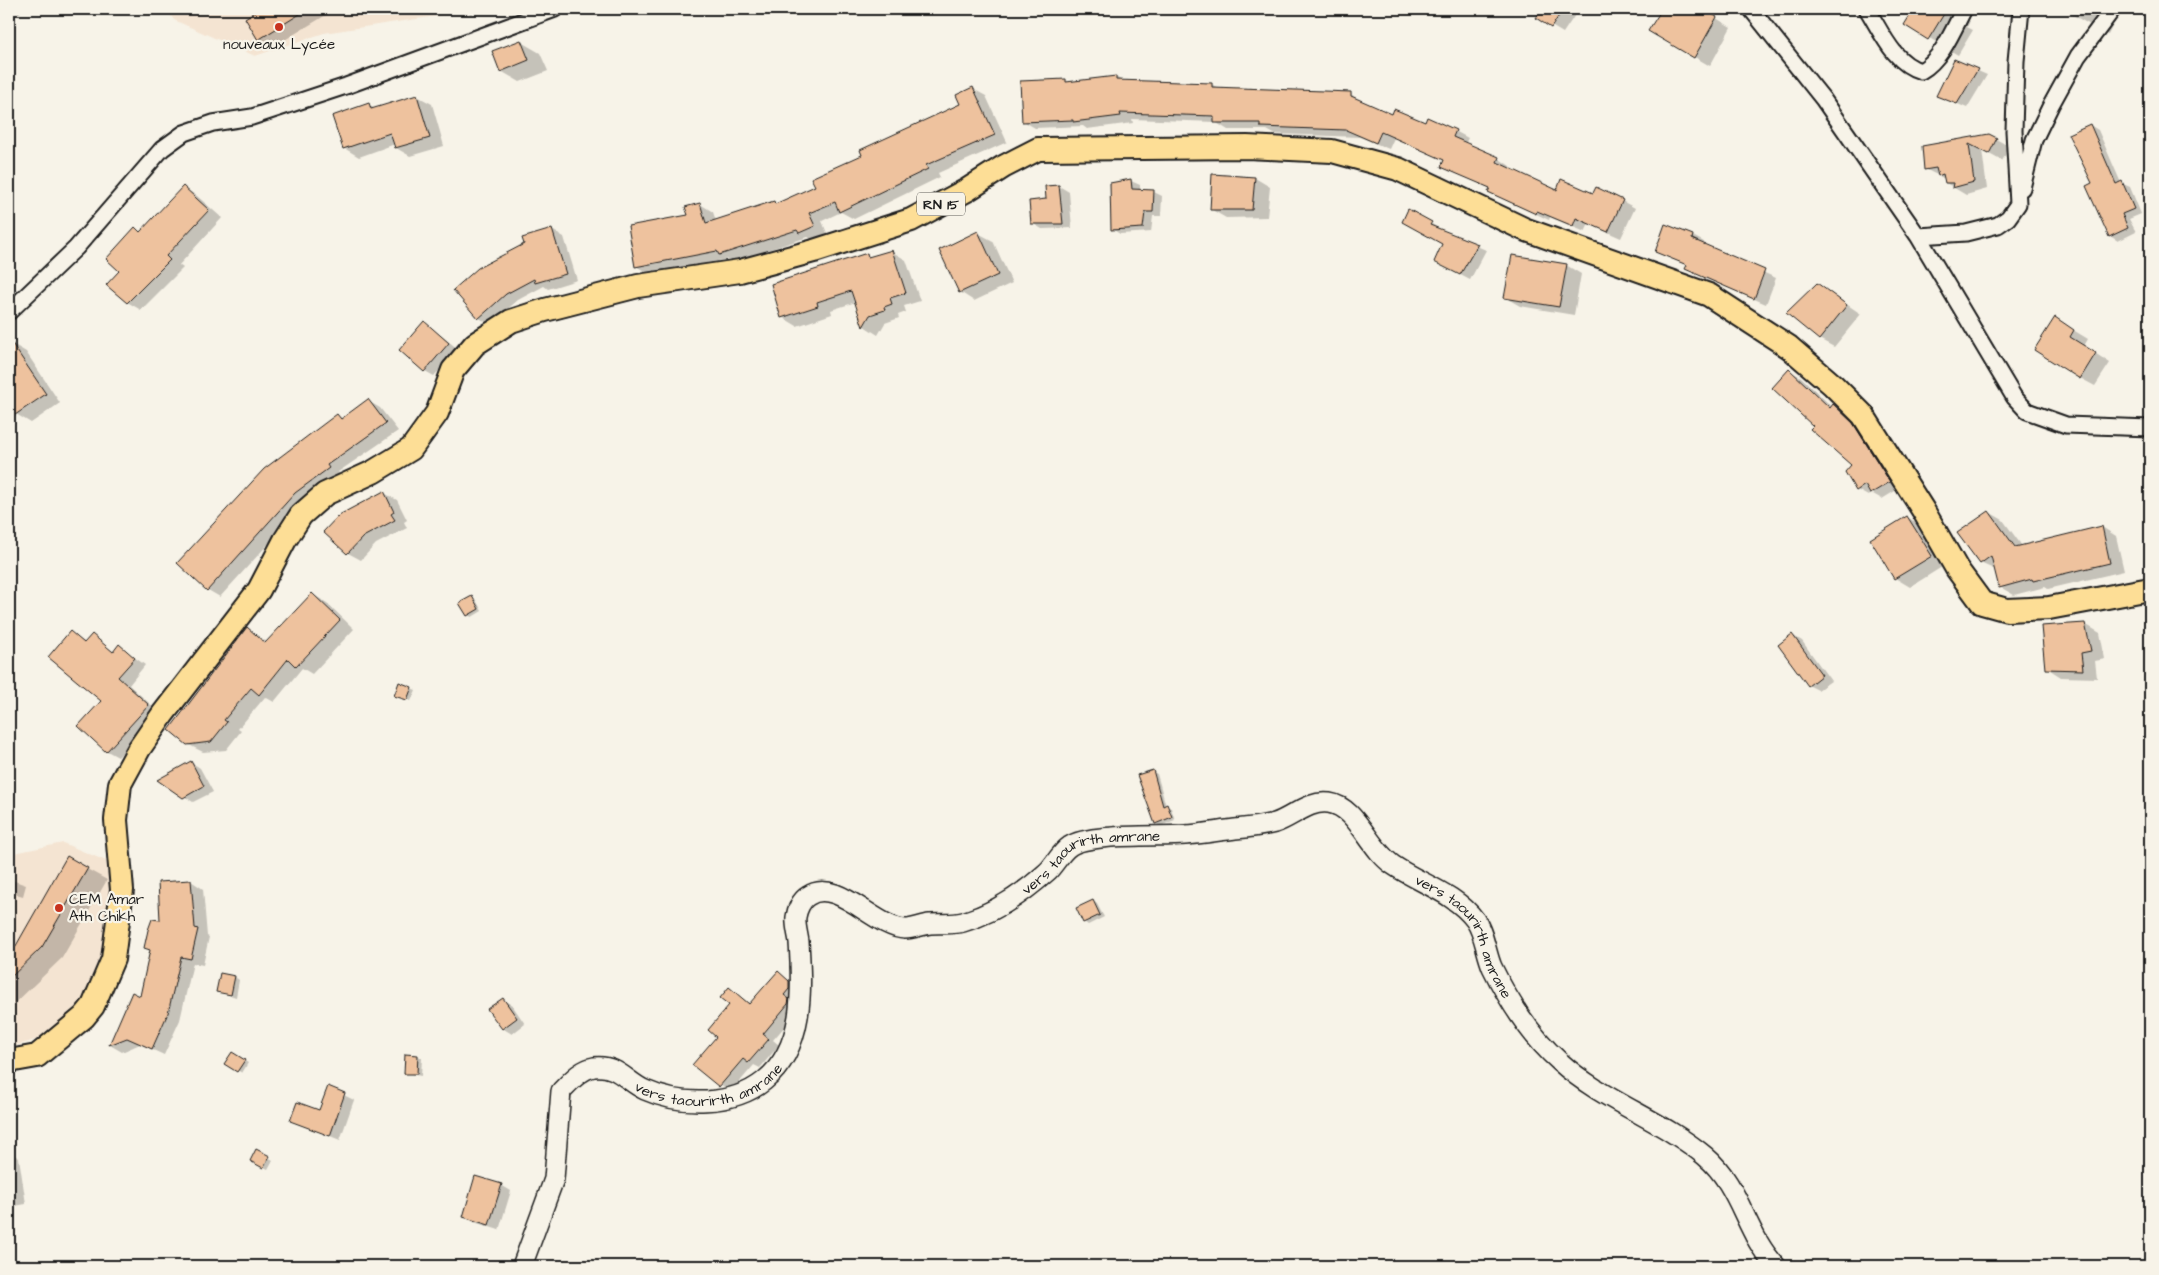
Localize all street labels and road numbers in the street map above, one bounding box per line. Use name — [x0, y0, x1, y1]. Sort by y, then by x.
road number: RN 15 — [917, 192, 965, 215]
street label: vers taourirth amrane — [1017, 826, 1160, 900]
street label: vers taourirth amrane — [1411, 870, 1517, 1003]
street label: vers taourirth amrane — [630, 1059, 788, 1112]

